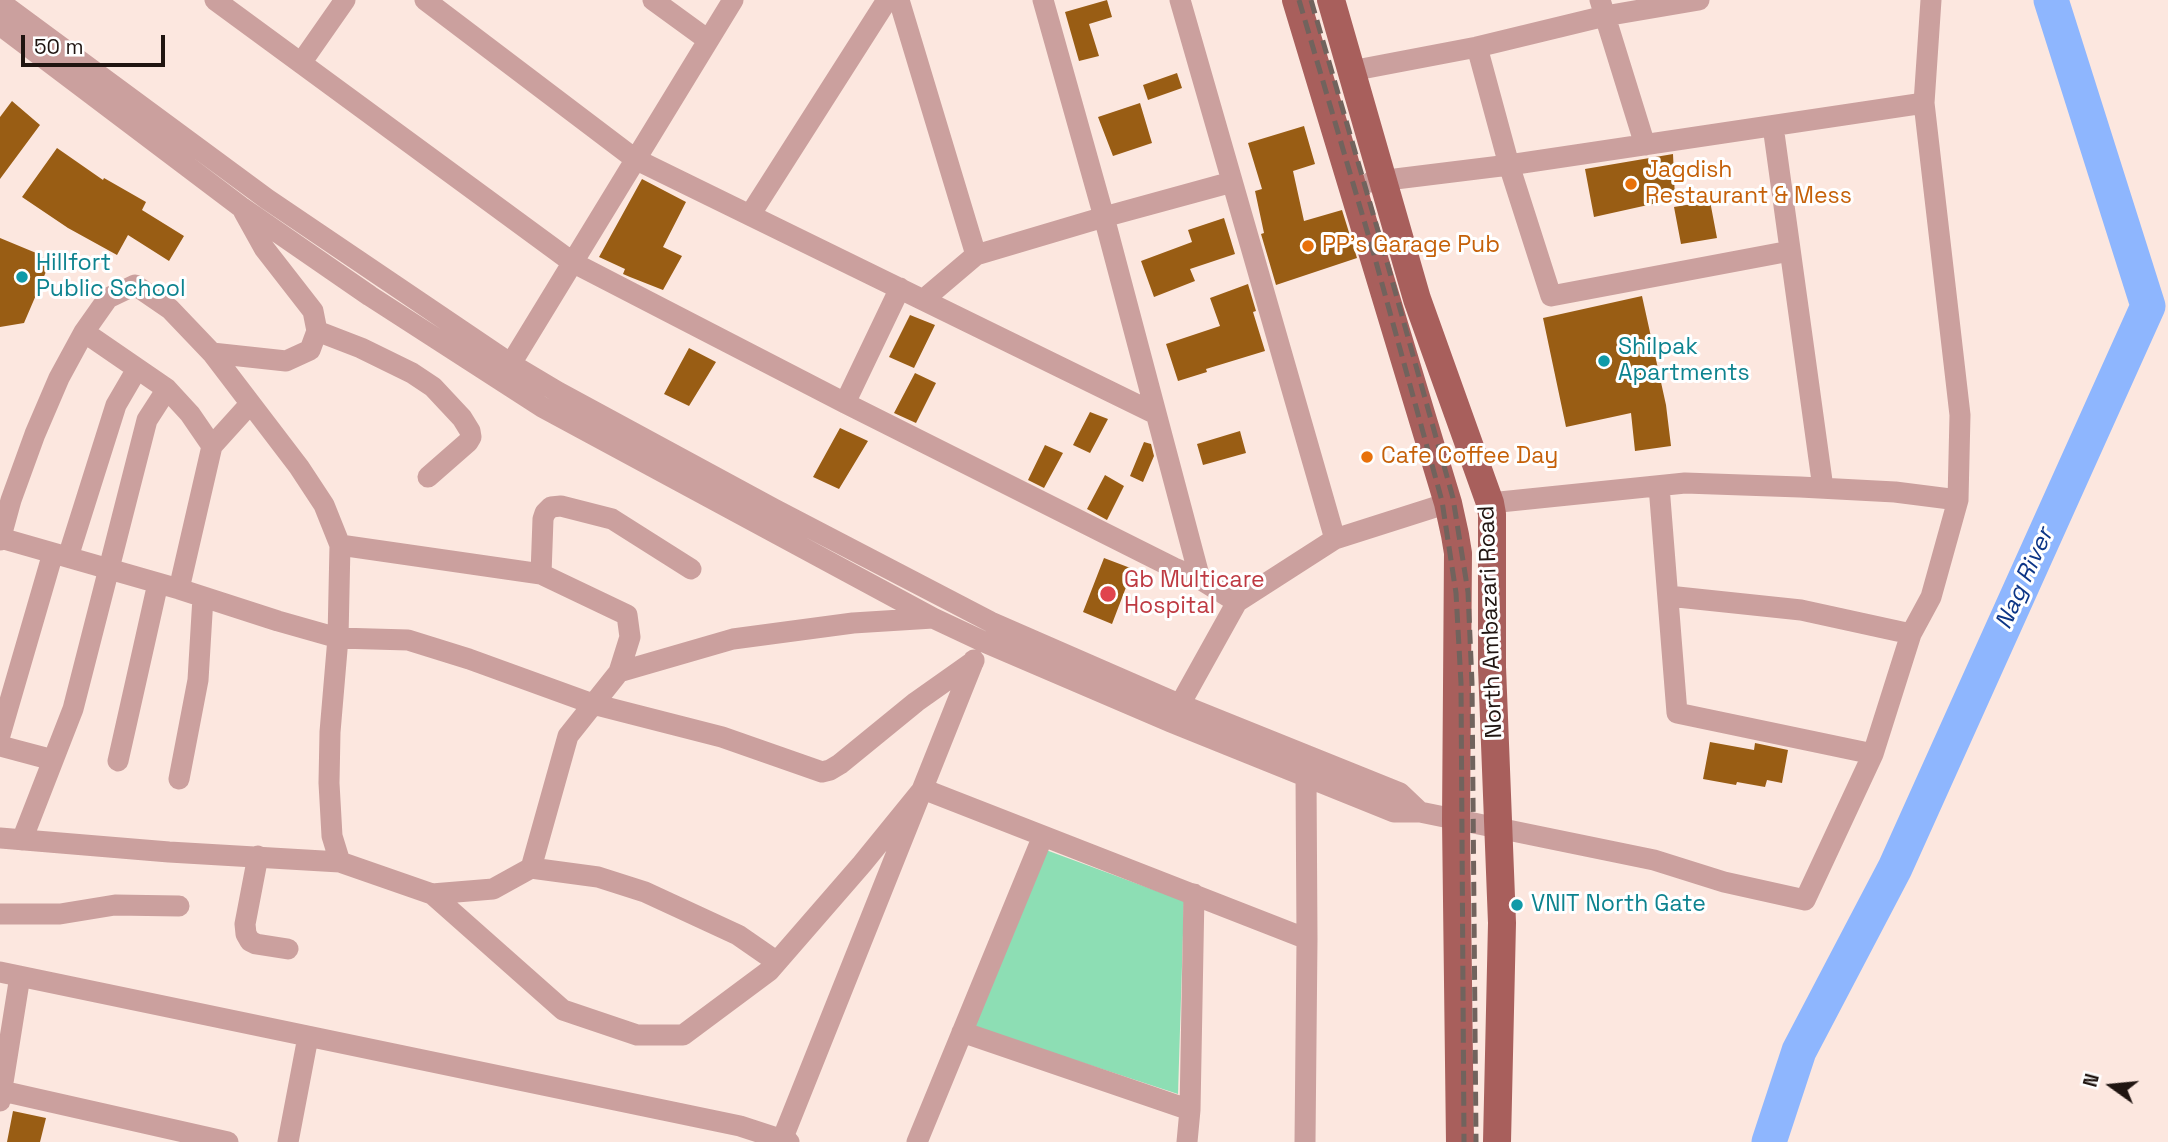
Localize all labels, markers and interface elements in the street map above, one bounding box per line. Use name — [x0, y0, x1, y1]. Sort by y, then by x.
scale bar — [24, 21, 168, 65]
text: 50 m — [34, 33, 84, 60]
place label: Jagdish Restaurant & Mess — [1645, 157, 1852, 211]
marker: Jagdish Restaurant & Mess — [1623, 176, 1639, 192]
place label: PP's Garage Pub — [1322, 232, 1500, 260]
marker: PP's Garage Pub — [1300, 238, 1316, 254]
place label: Hillfort Public School — [36, 250, 186, 304]
marker: Hillfort Public School — [14, 269, 30, 285]
place label: Shilpak Apartments — [1618, 334, 1750, 388]
marker: Shilpak Apartments — [1596, 353, 1612, 369]
place label: Cafe Coffee Day — [1381, 443, 1558, 471]
marker: Cafe Coffee Day — [1359, 449, 1375, 465]
street label: North Ambazari Road — [1473, 505, 1509, 739]
water label: Nag River — [1990, 524, 2060, 634]
place label: Gb Multicare Hospital — [1124, 567, 1265, 621]
marker: Gb Multicare Hospital — [1098, 584, 1118, 604]
place label: VNIT North Gate — [1531, 891, 1706, 919]
marker: VNIT North Gate — [1509, 897, 1525, 913]
north arrow — [2077, 1051, 2147, 1121]
text: N — [2078, 1071, 2105, 1090]

